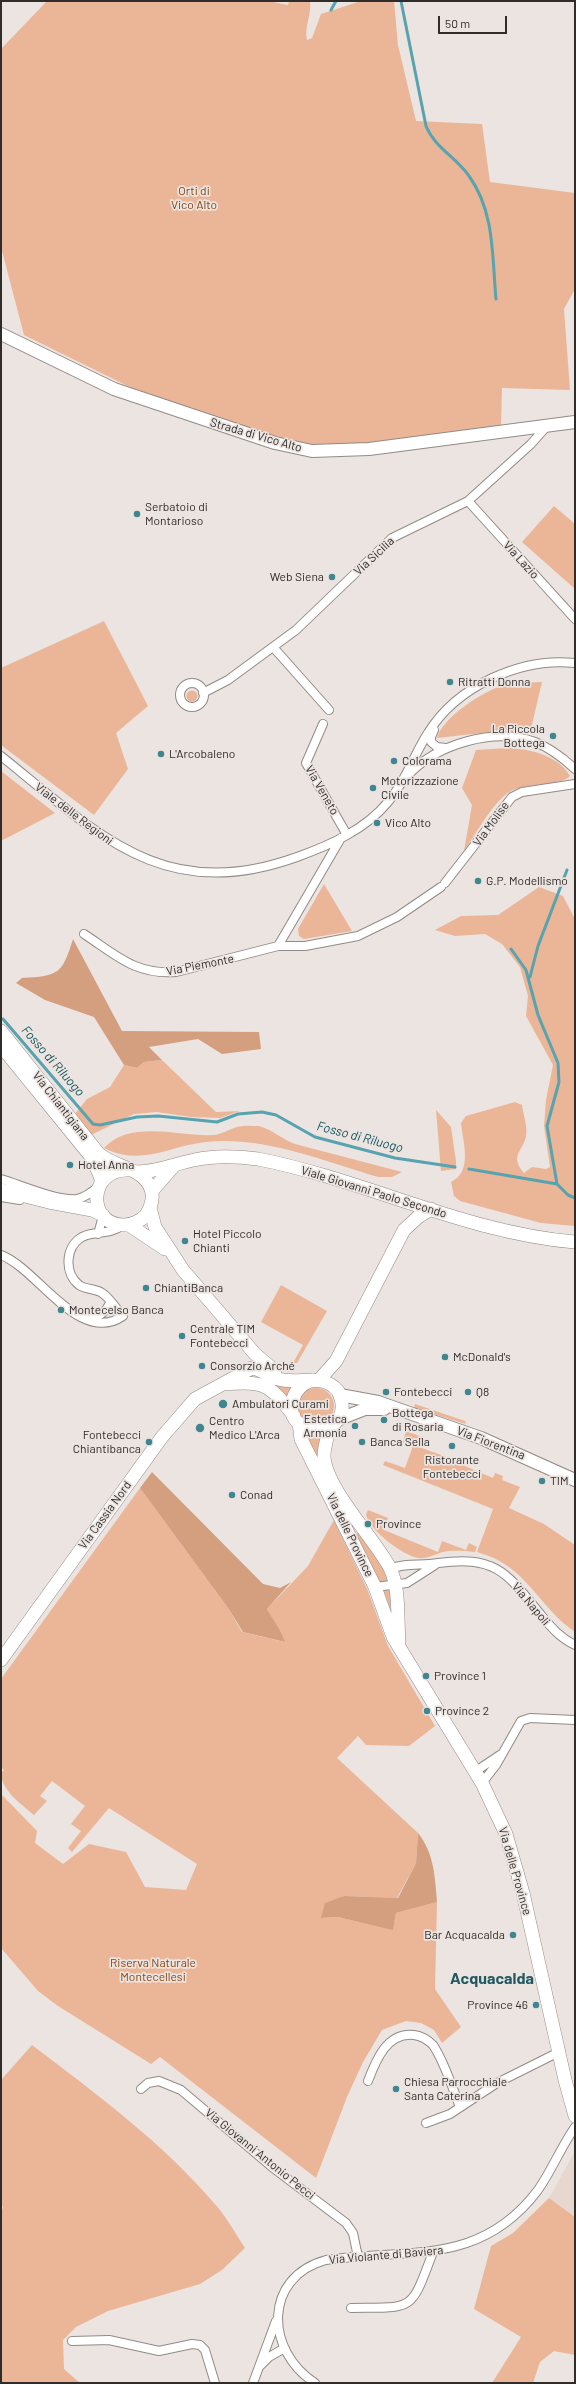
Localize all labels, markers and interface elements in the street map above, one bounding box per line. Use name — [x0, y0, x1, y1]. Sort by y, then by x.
scale bar — [440, 8, 509, 34]
text: 50 m — [445, 16, 470, 30]
park label: Orti di Vico Alto — [171, 184, 217, 212]
street label: Strada di Vico Alto — [208, 415, 304, 455]
place label: Serbatoio di Montarioso — [145, 500, 208, 528]
marker: Serbatoio di Montarioso — [132, 509, 142, 519]
street label: Via Sicilia — [351, 534, 397, 578]
street label: Via Lazio — [500, 538, 542, 582]
place label: Web Siena — [270, 570, 324, 584]
marker: Web Siena — [327, 572, 337, 582]
place label: Ritratti Donna — [458, 675, 530, 689]
marker: Ritratti Donna — [445, 677, 455, 687]
place label: La Piccola Bottega — [492, 722, 545, 750]
marker: La Piccola Bottega — [548, 731, 558, 741]
place label: L'Arcobaleno — [169, 747, 235, 761]
marker: L'Arcobaleno — [156, 749, 166, 759]
place label: Colorama — [402, 754, 452, 768]
marker: Colorama — [389, 756, 399, 766]
street label: Via Veneto — [302, 763, 342, 817]
place label: Motorizzazione Civile — [381, 774, 459, 802]
street label: Viale delle Regioni — [32, 780, 116, 848]
marker: Motorizzazione Civile — [368, 783, 378, 793]
street label: Via Molise — [470, 799, 512, 849]
place label: Vico Alto — [385, 816, 431, 830]
marker: Vico Alto — [372, 818, 382, 828]
place label: G.P. Modellismo — [486, 874, 568, 888]
marker: G.P. Modellismo — [473, 876, 483, 886]
street label: Via Piemonte — [165, 951, 235, 979]
water label: Fosso di Riluogo — [18, 1022, 88, 1100]
street label: Via Chiantigiana — [30, 1069, 92, 1143]
water label: Fosso di Riluogo — [315, 1118, 405, 1156]
place label: Hotel Anna — [78, 1158, 134, 1172]
marker: Hotel Anna — [65, 1160, 75, 1170]
street label: Viale Giovanni Paolo Secondo — [299, 1163, 449, 1221]
place label: Hotel Piccolo Chianti — [193, 1227, 261, 1255]
marker: Hotel Piccolo Chianti — [180, 1236, 190, 1246]
place label: ChiantiBanca — [154, 1281, 223, 1295]
marker: ChiantiBanca — [141, 1283, 151, 1293]
place label: Montecelso Banca — [69, 1303, 164, 1317]
marker: Montecelso Banca — [56, 1305, 66, 1315]
place label: Centrale TIM Fontebecci — [190, 1322, 255, 1350]
marker: Centrale TIM Fontebecci — [177, 1331, 187, 1341]
place label: McDonald's — [453, 1350, 511, 1364]
marker: McDonald's — [440, 1352, 450, 1362]
place label: Consorzio Arché — [210, 1359, 295, 1373]
marker: Consorzio Arché — [197, 1361, 207, 1371]
place label: Fontebecci — [394, 1385, 452, 1399]
place label: Q8 — [476, 1385, 489, 1399]
marker: Fontebecci — [381, 1387, 391, 1397]
marker: Q8 — [463, 1387, 473, 1397]
place label: Ambulatori Curami — [232, 1397, 329, 1411]
marker: Ambulatori Curami — [217, 1398, 229, 1410]
place label: Bottega di Rosaria — [392, 1406, 443, 1434]
place label: Estetica Armonia — [303, 1412, 347, 1440]
place label: Centro Medico L'Arca — [209, 1414, 280, 1442]
marker: Bottega di Rosaria — [379, 1415, 389, 1425]
marker: Estetica Armonia — [350, 1421, 360, 1431]
marker: Centro Medico L'Arca — [194, 1422, 206, 1434]
street label: Via Fiorentina — [455, 1423, 527, 1463]
place label: Fontebecci Chiantibanca — [73, 1428, 141, 1456]
place label: Banca Sella — [370, 1435, 430, 1449]
marker: Fontebecci Chiantibanca — [144, 1437, 154, 1447]
marker: Banca Sella — [357, 1437, 367, 1447]
marker: Ristorante Fontebecci — [447, 1441, 457, 1451]
place label: Ristorante Fontebecci — [423, 1453, 481, 1481]
place label: TIM — [550, 1474, 569, 1488]
marker: TIM — [537, 1476, 547, 1486]
street label: Via Cassia Nord — [76, 1478, 134, 1552]
place label: Conad — [240, 1488, 273, 1502]
marker: Conad — [227, 1490, 237, 1500]
street label: Via delle Province — [323, 1491, 377, 1579]
place label: Province — [376, 1517, 421, 1531]
marker: Province — [363, 1519, 373, 1529]
street label: Via Napoli — [509, 1580, 553, 1628]
place label: Province 1 — [434, 1669, 486, 1683]
marker: Province 1 — [421, 1671, 431, 1681]
place label: Province 2 — [435, 1704, 489, 1718]
marker: Province 2 — [422, 1706, 432, 1716]
street label: Via delle Province — [495, 1825, 535, 1917]
place label: Bar Acquacalda — [424, 1928, 505, 1942]
marker: Bar Acquacalda — [508, 1930, 518, 1940]
park label: Riserva Naturale Montecellesi — [110, 1956, 196, 1984]
district label: Acquacalda — [450, 1969, 534, 1989]
place label: Province 46 — [467, 1998, 528, 2012]
marker: Province 46 — [531, 2000, 541, 2010]
place label: Chiesa Parrocchiale Santa Caterina — [404, 2075, 507, 2103]
marker: Chiesa Parrocchiale Santa Caterina — [391, 2084, 401, 2094]
street label: Via Giovanni Antonio Pecci — [202, 2105, 318, 2203]
street label: Via Violante di Baviera — [328, 2243, 444, 2267]

